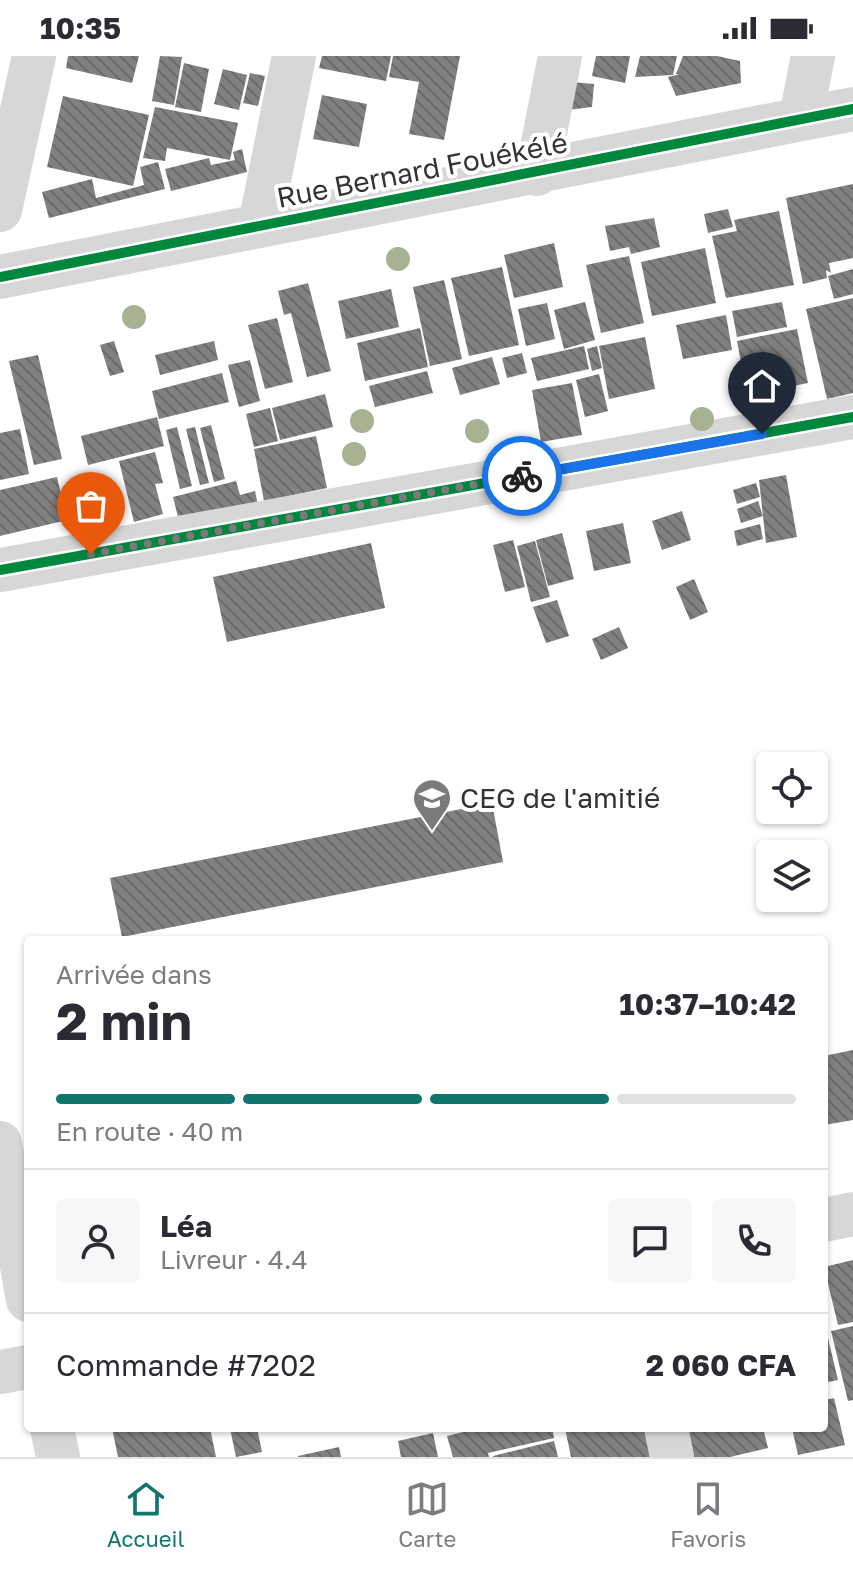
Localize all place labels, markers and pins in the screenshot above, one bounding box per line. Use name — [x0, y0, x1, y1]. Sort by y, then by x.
pin — [728, 352, 796, 434]
pin — [57, 472, 125, 554]
school or university icon: CEG de l'amitié — [411, 777, 453, 832]
place label: CEG de l'amitié — [460, 781, 660, 814]

